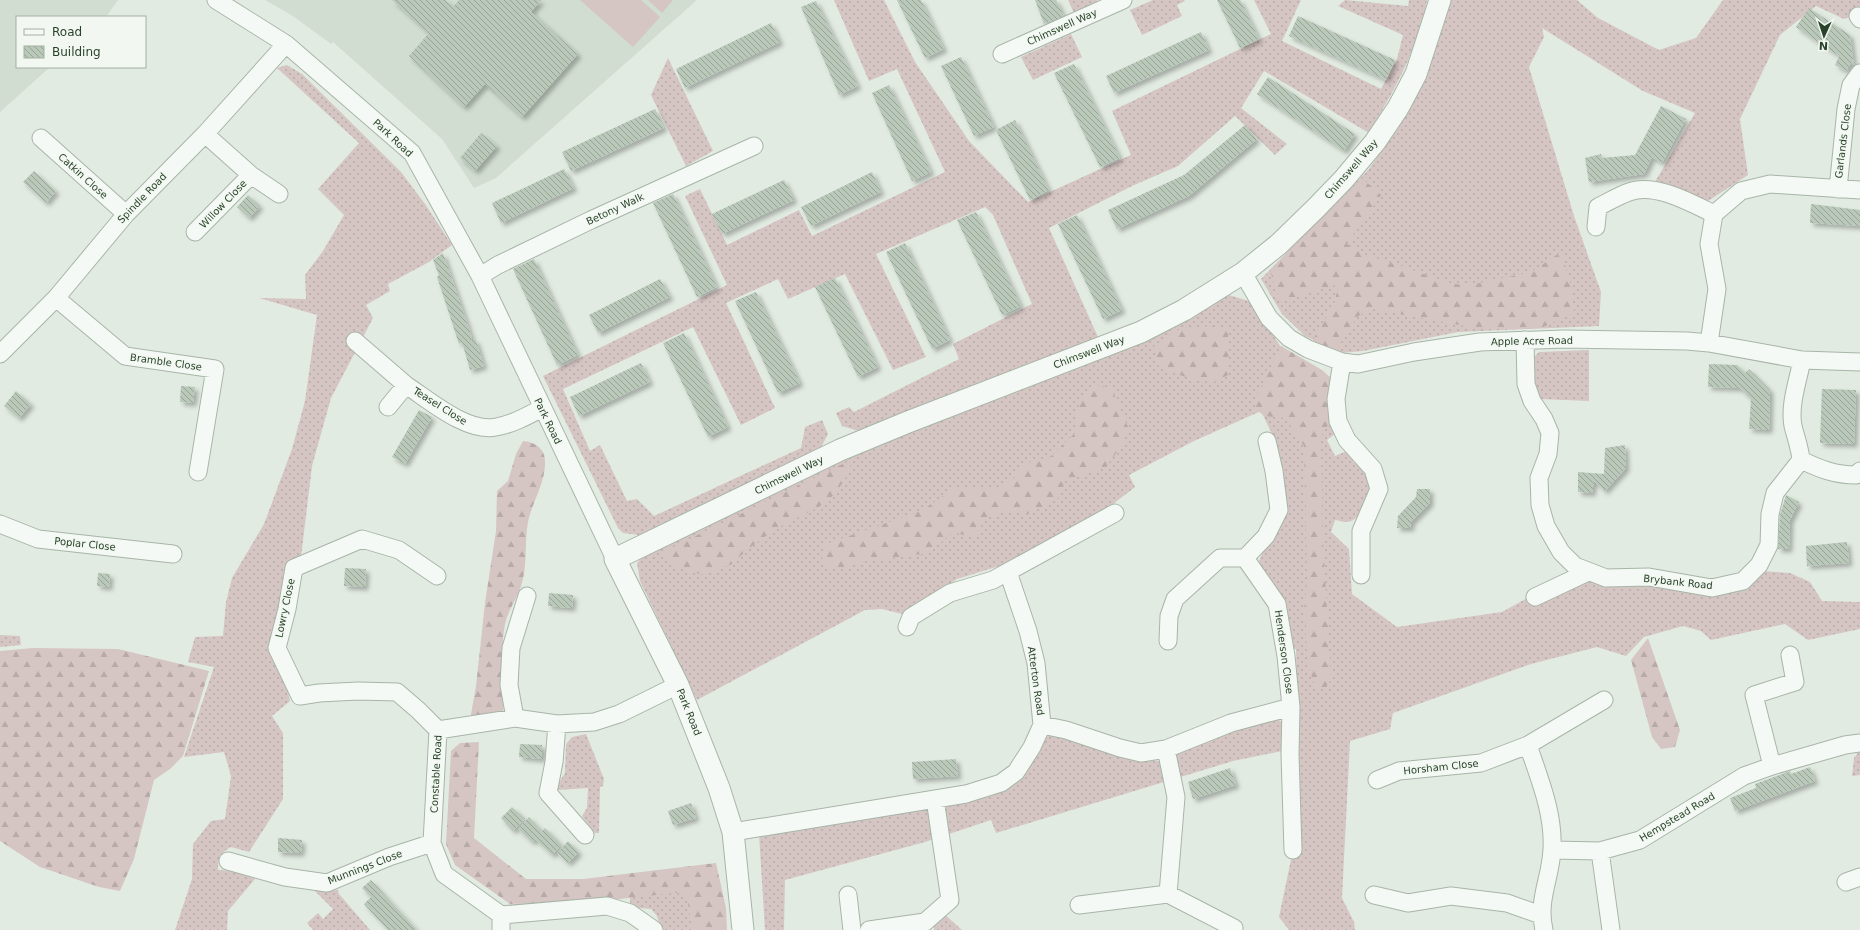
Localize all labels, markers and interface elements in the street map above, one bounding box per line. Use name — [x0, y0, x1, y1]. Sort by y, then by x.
street label: Chimswell Way — [1025, 7, 1099, 47]
legend — [16, 16, 146, 68]
north arrow — [1804, 16, 1844, 56]
text: Road — [52, 25, 82, 39]
text: N — [1819, 39, 1828, 52]
text: Building — [52, 45, 101, 59]
street label: Garlands Close — [1833, 103, 1853, 179]
street label: Park Road — [371, 117, 415, 159]
street label: Chimswell Way — [1322, 137, 1380, 201]
street label: Catkin Close — [56, 151, 110, 201]
street label: Spindle Road — [115, 171, 169, 225]
street label: Willow Close — [197, 178, 249, 230]
street label: Betony Walk — [584, 191, 646, 227]
street label: Chimswell Way — [1052, 333, 1126, 371]
street label: Apple Acre Road — [1491, 335, 1573, 347]
street label: Bramble Close — [129, 352, 203, 372]
street label: Teasel Close — [410, 385, 469, 427]
street label: Park Road — [532, 396, 564, 446]
street label: Chimswell Way — [753, 453, 825, 496]
street label: Poplar Close — [54, 535, 116, 553]
street label: Brybank Road — [1643, 573, 1713, 591]
street label: Lowry Close — [273, 577, 297, 639]
street label: Henderson Close — [1273, 609, 1295, 695]
street label: Atterton Road — [1026, 646, 1046, 716]
street label: Park Road — [675, 687, 703, 737]
street label: Constable Road — [428, 735, 444, 813]
street label: Horsham Close — [1403, 758, 1479, 776]
street label: Hempstead Road — [1637, 790, 1717, 844]
street label: Munnings Close — [326, 848, 404, 886]

